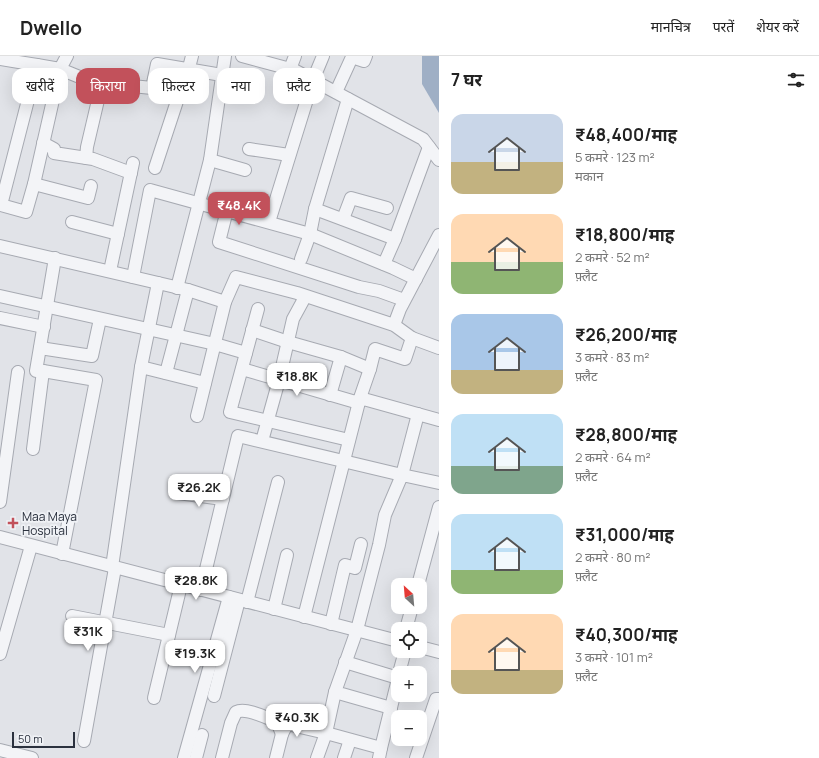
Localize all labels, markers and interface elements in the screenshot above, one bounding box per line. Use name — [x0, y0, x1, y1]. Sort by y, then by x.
text: Dwello — [20, 15, 82, 41]
text: मानचित्र — [651, 17, 691, 36]
text: परतें — [713, 17, 734, 36]
text: शेयर करें — [756, 17, 799, 36]
chip: खरीदें — [12, 68, 68, 104]
chip: किराया — [76, 68, 140, 104]
chip: फ़िल्टर — [148, 68, 209, 104]
chip: नया — [217, 68, 265, 104]
chip: फ़्लैट — [273, 68, 325, 104]
text: 7 घर — [451, 68, 482, 91]
icon: filters — [785, 69, 807, 91]
text: ₹48,400/माह — [575, 123, 677, 146]
icon: home — [483, 130, 531, 178]
text: 5 कमरे · 123 m² — [575, 148, 655, 166]
text: मकान — [575, 167, 603, 185]
pin: ₹48.4K — [206, 192, 272, 226]
text: ₹48.4K — [217, 196, 261, 214]
text: ₹18,800/माह — [575, 223, 674, 246]
icon: home — [483, 230, 531, 278]
text: 2 कमरे · 52 m² — [575, 248, 650, 266]
text: फ़्लैट — [575, 267, 598, 285]
text: ₹26,200/माह — [575, 323, 677, 346]
icon: home — [483, 330, 531, 378]
text: 3 कमरे · 83 m² — [575, 348, 650, 366]
pin: ₹18.8K — [264, 363, 330, 397]
text: ₹18.8K — [276, 367, 318, 385]
text: फ़्लैट — [575, 367, 598, 385]
text: ₹28,800/माह — [575, 423, 677, 446]
icon: home — [483, 430, 531, 478]
text: 2 कमरे · 64 m² — [575, 448, 651, 466]
text: फ़्लैट — [575, 467, 598, 485]
pin: ₹26.2K — [166, 474, 232, 508]
text: ₹26.2K — [177, 478, 221, 496]
place label: Maa Maya Hospital — [22, 508, 77, 539]
marker: Maa Maya Hospital — [7, 517, 19, 529]
text: ₹31,000/माह — [575, 523, 674, 546]
icon: home — [483, 530, 531, 578]
text: 2 कमरे · 80 m² — [575, 548, 651, 566]
pin: ₹28.8K — [163, 567, 229, 601]
text: फ़्लैट — [575, 567, 598, 585]
text: ₹28.8K — [174, 571, 218, 589]
north arrow — [391, 578, 427, 614]
map controls — [391, 578, 427, 746]
pin: ₹31K — [64, 618, 112, 652]
text: ₹31K — [73, 622, 103, 640]
button: locate — [391, 622, 427, 658]
text: ₹40,300/माह — [575, 623, 678, 646]
icon: home — [483, 630, 531, 678]
pin: ₹19.3K — [162, 640, 228, 674]
text: ₹19.3K — [174, 644, 216, 662]
text: 3 कमरे · 101 m² — [575, 648, 653, 666]
button: + — [391, 666, 427, 702]
text: फ़्लैट — [575, 667, 598, 685]
pin: ₹40.3K — [264, 704, 330, 738]
text: ₹40.3K — [275, 708, 319, 726]
button: − — [391, 710, 427, 746]
scale bar — [12, 730, 75, 749]
text: 50 m — [18, 731, 43, 746]

